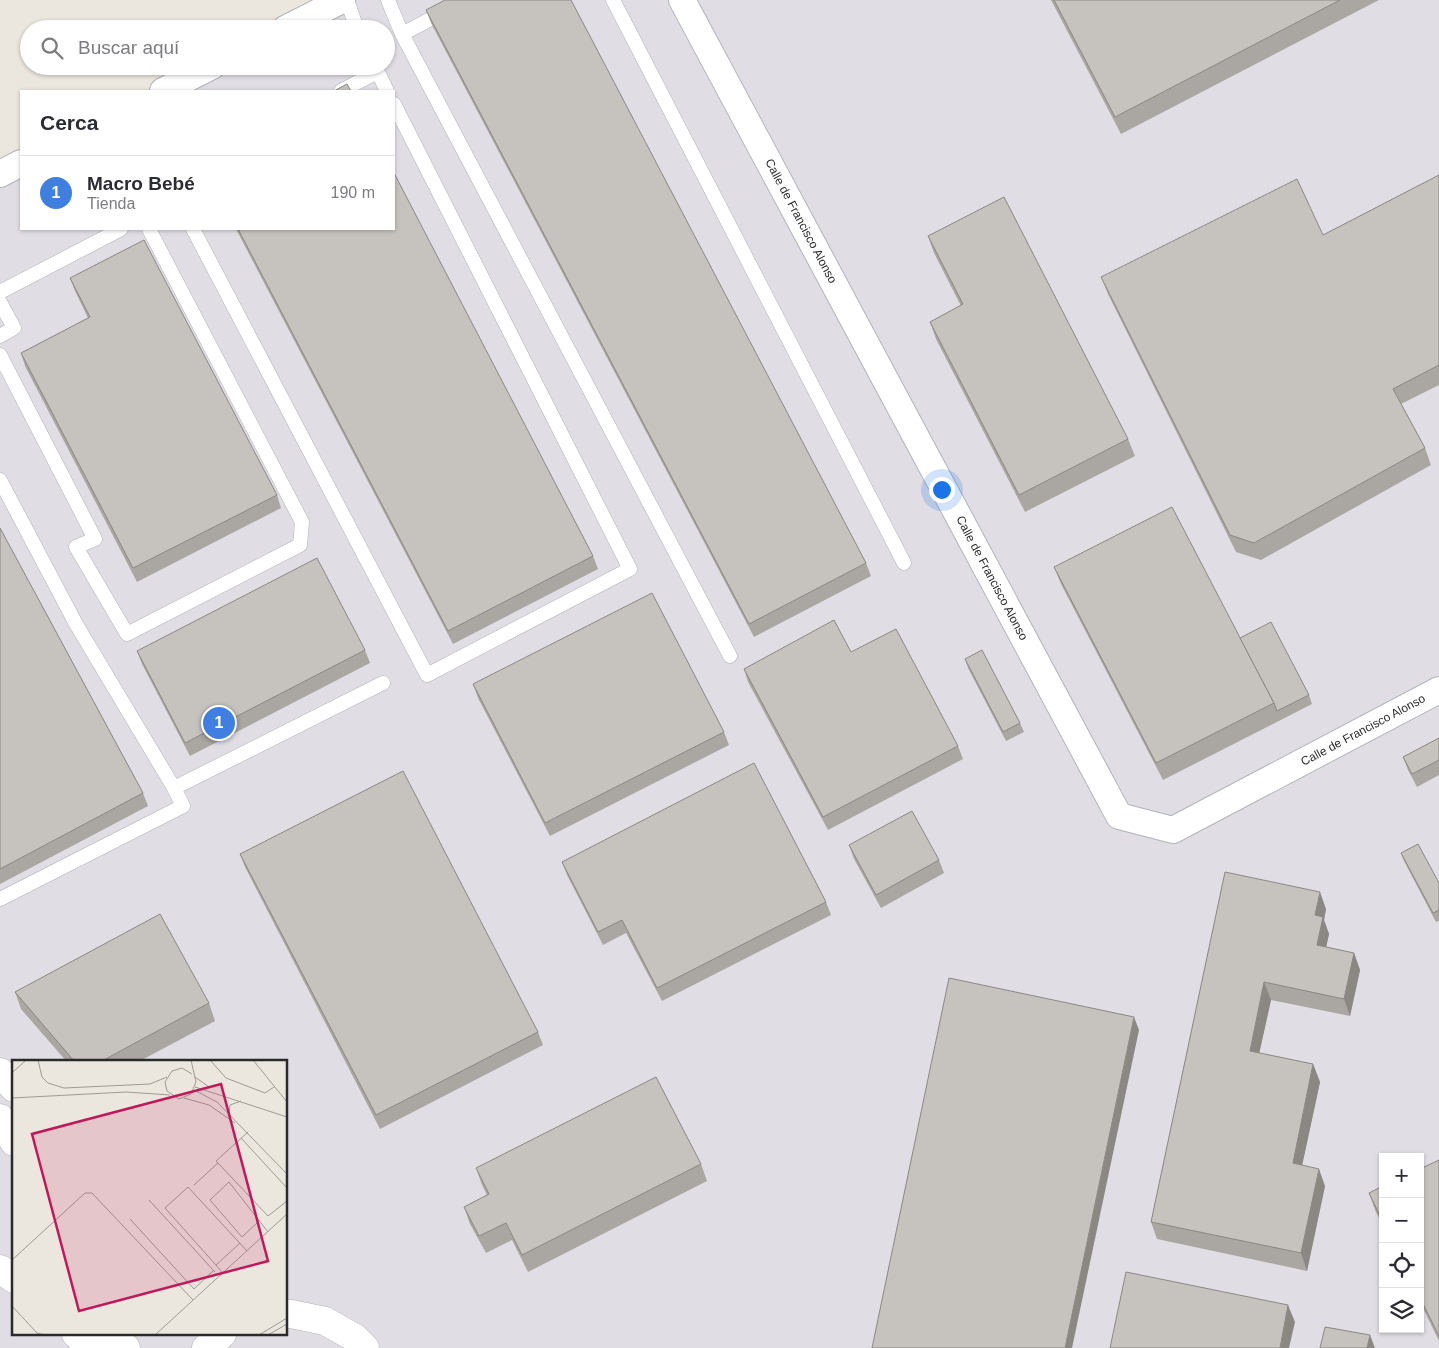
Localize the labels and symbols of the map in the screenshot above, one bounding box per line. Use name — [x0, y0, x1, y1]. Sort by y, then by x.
street label: Calle de Francisco Alonso — [762, 156, 840, 286]
your location — [929, 477, 955, 503]
street label: Calle de Francisco Alonso — [953, 513, 1031, 643]
street label: Calle de Francisco Alonso — [1298, 691, 1428, 769]
pin: 1 — [203, 704, 235, 742]
inset map — [12, 1060, 288, 1336]

